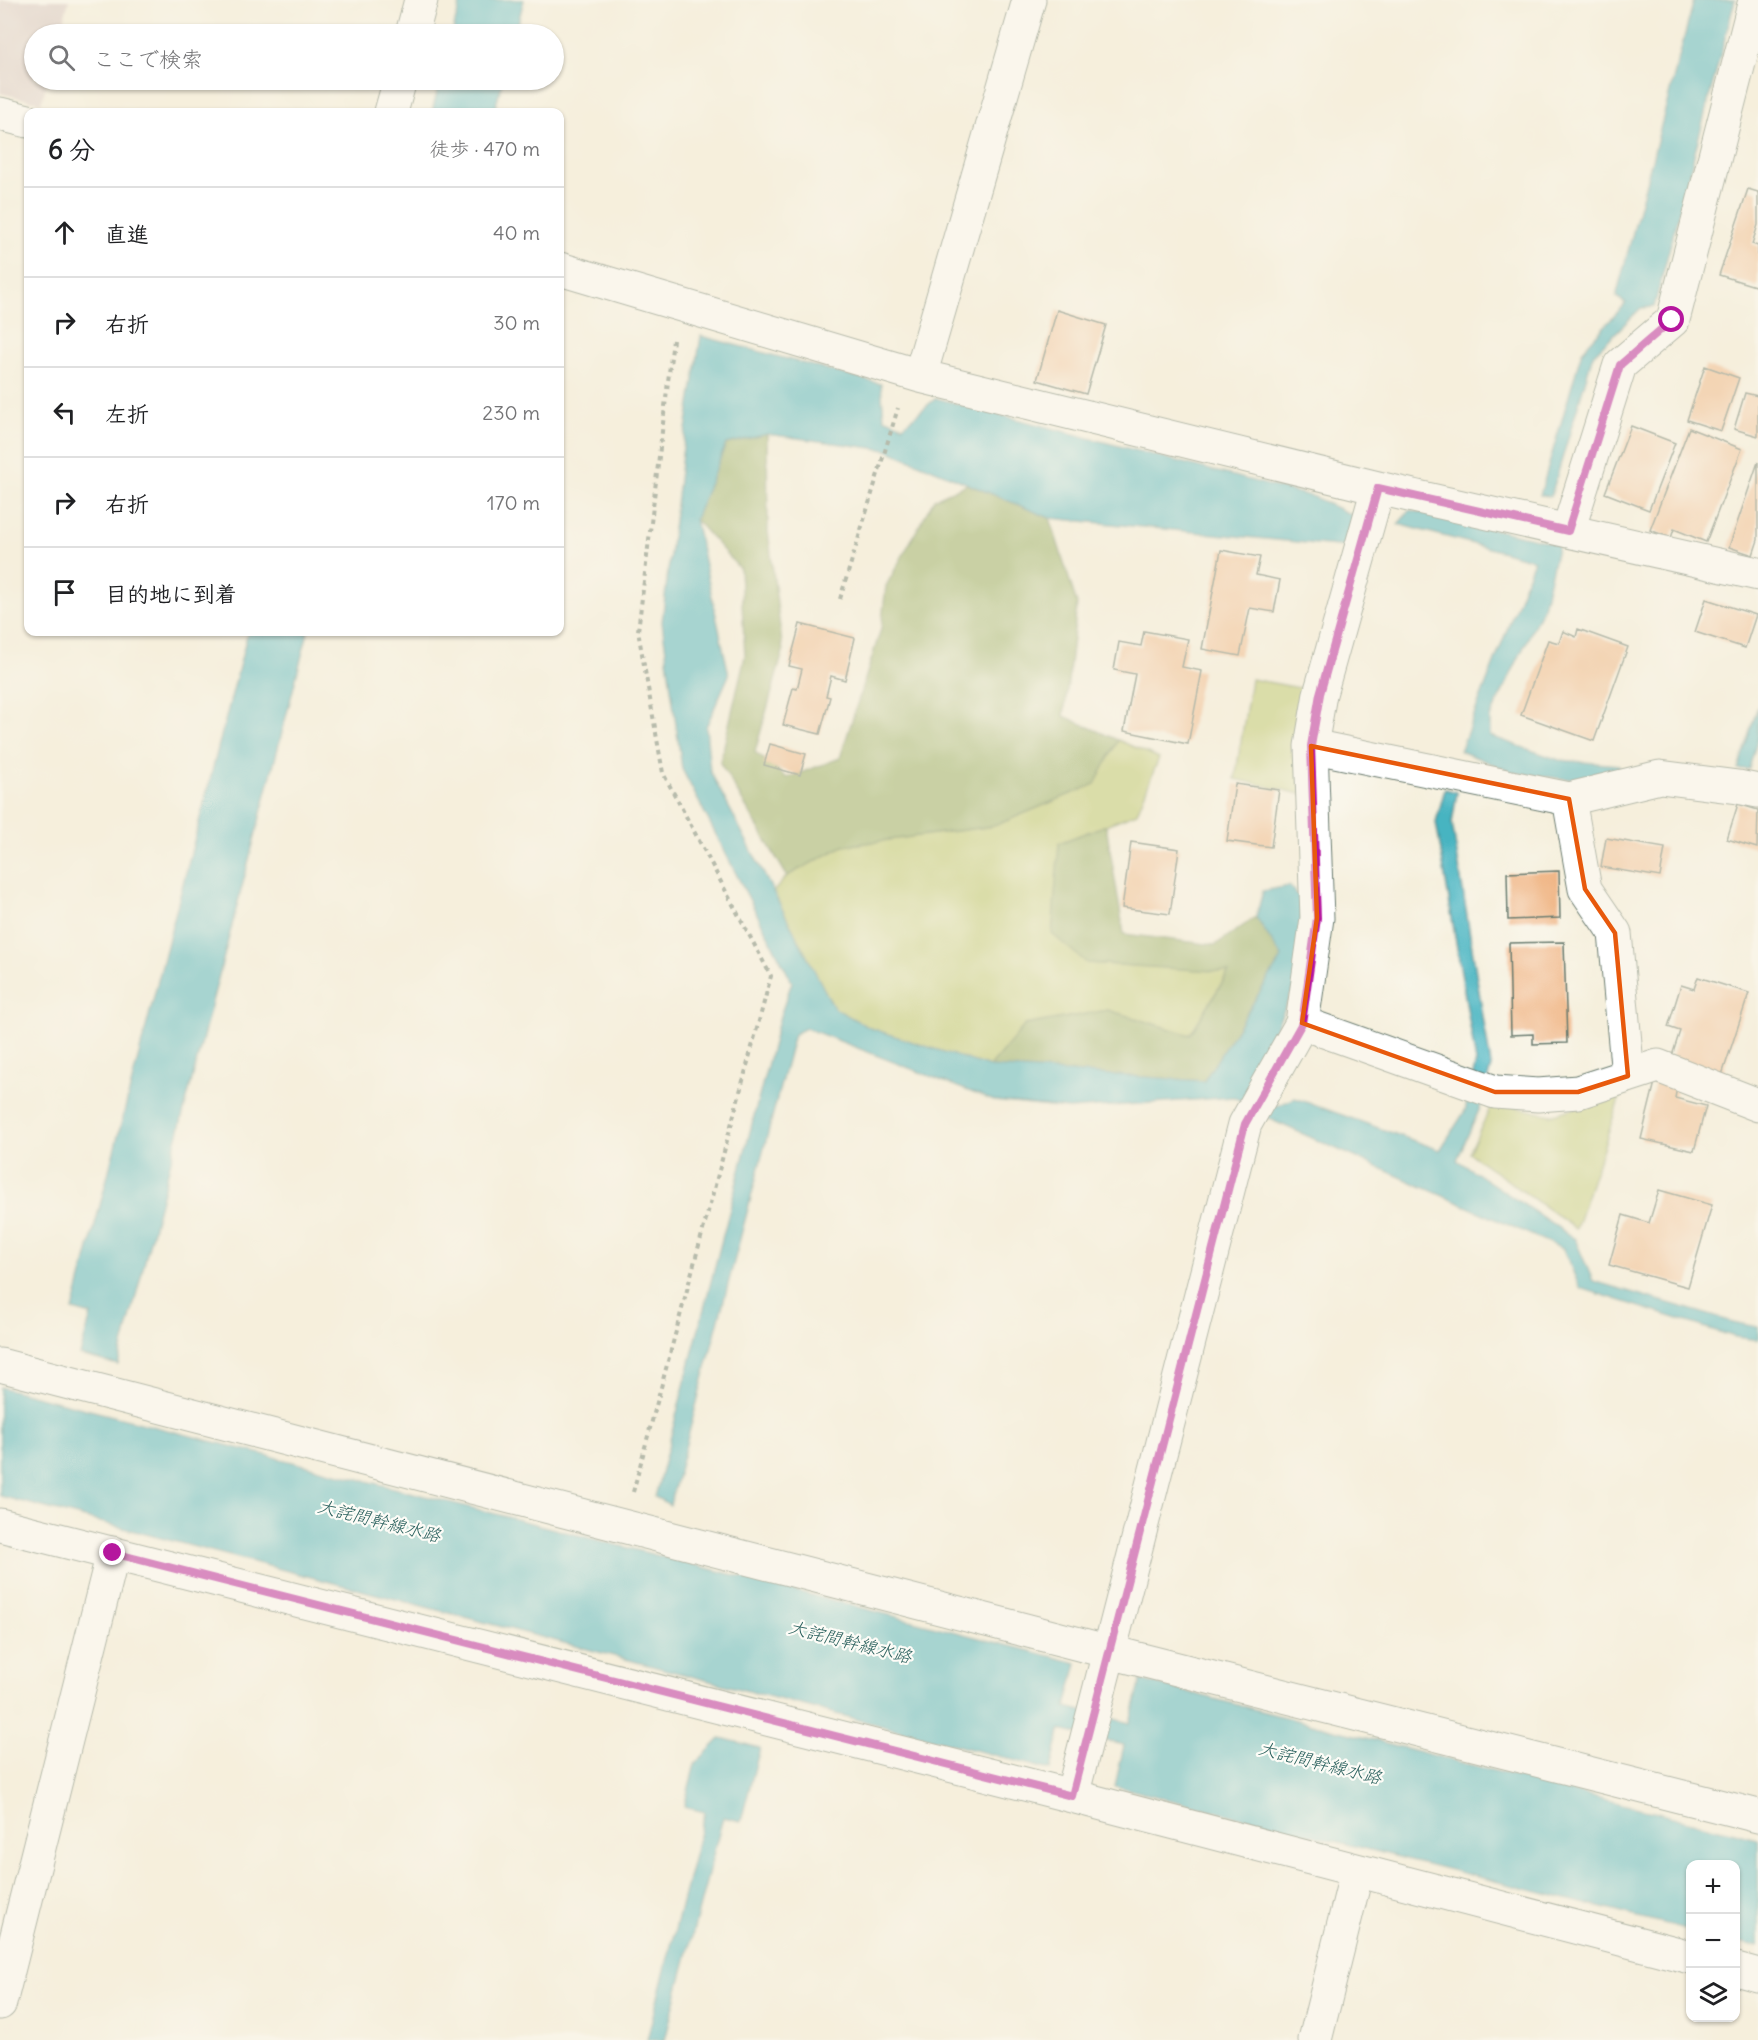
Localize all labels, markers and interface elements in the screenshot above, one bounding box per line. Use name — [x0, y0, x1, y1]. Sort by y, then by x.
search box — [24, 24, 564, 90]
icon: search — [45, 41, 78, 74]
text: ここで検索 — [93, 45, 203, 73]
text: 6 分 — [48, 133, 95, 166]
text: 徒歩 · 470 m — [429, 136, 540, 161]
icon: ahead — [48, 216, 81, 249]
text: 直進 — [105, 220, 149, 248]
text: 40 m — [493, 220, 540, 245]
icon: right — [48, 306, 81, 339]
route start — [1658, 306, 1684, 332]
text: 右折 — [105, 310, 149, 338]
text: 30 m — [493, 310, 540, 335]
icon: left — [48, 396, 81, 429]
text: 左折 — [105, 400, 149, 428]
text: 230 m — [482, 400, 540, 425]
icon: right — [48, 486, 81, 519]
text: 右折 — [105, 490, 149, 518]
text: 170 m — [487, 490, 540, 515]
icon: arrive — [48, 576, 81, 609]
text: 目的地に到着 — [105, 580, 237, 608]
water label: 大詫間幹線水路 — [315, 1494, 444, 1547]
route end — [99, 1539, 125, 1565]
water label: 大詫間幹線水路 — [786, 1615, 915, 1668]
water label: 大詫間幹線水路 — [1256, 1736, 1385, 1789]
map controls — [1686, 1860, 1740, 2022]
button: + — [1686, 1860, 1740, 1914]
button: − — [1686, 1914, 1740, 1968]
button: layers — [1686, 1968, 1740, 2022]

